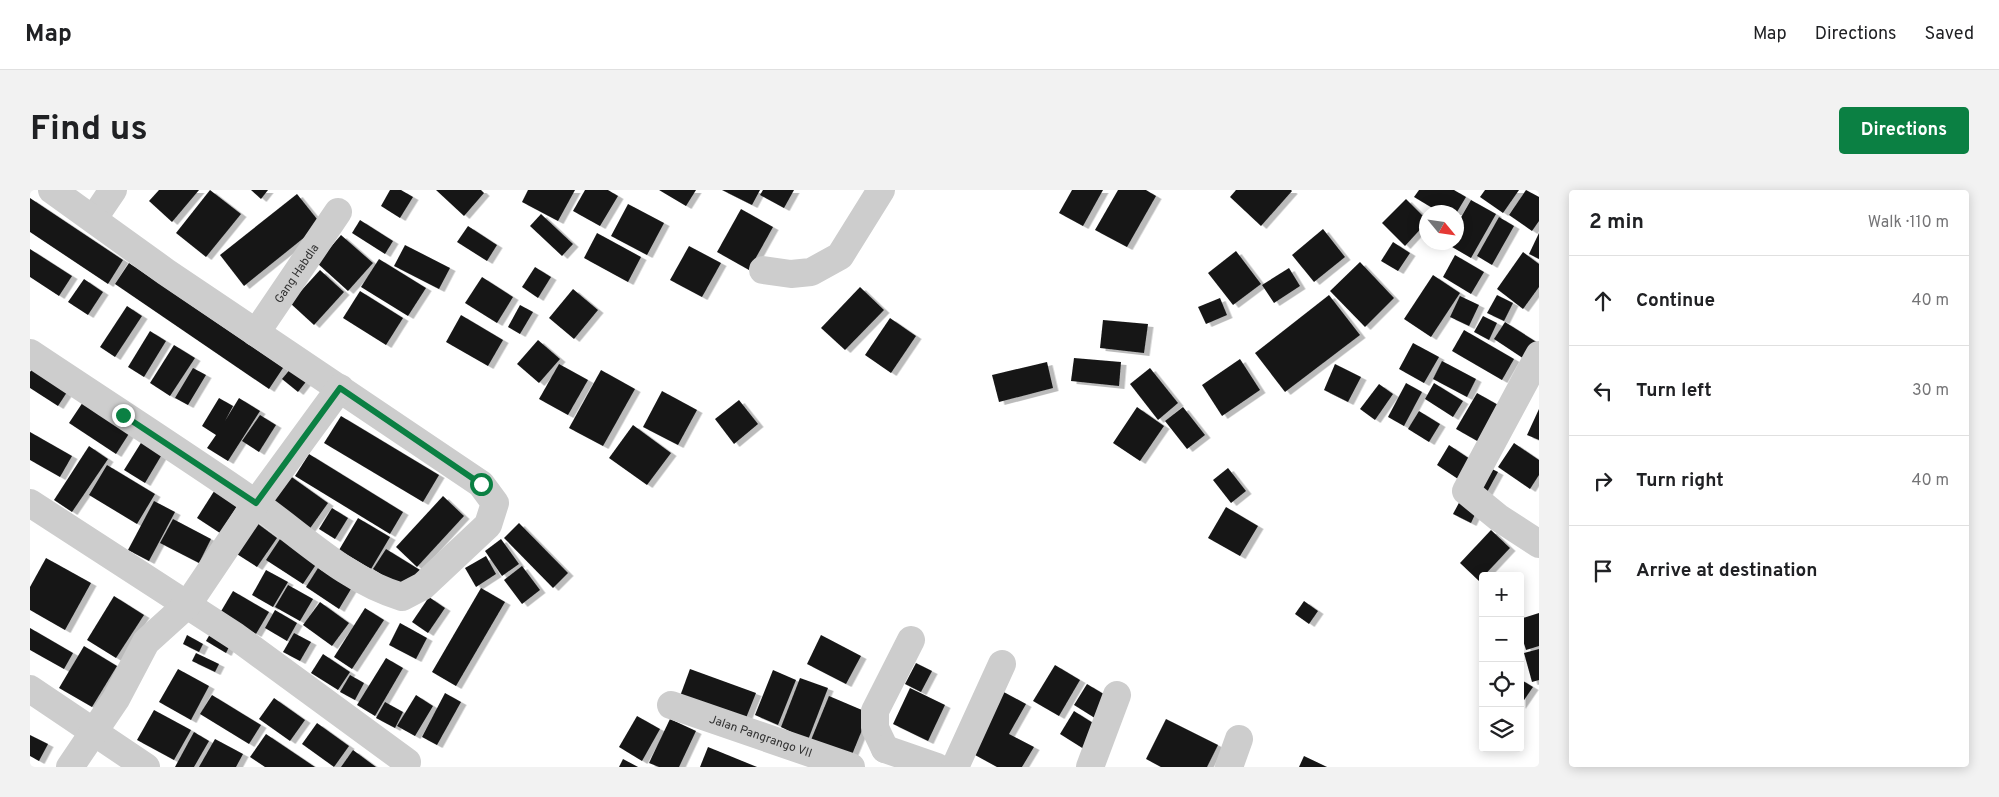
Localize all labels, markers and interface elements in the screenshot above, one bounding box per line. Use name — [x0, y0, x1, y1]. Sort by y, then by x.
text: Map — [25, 20, 72, 50]
text: Map — [1753, 23, 1787, 46]
text: Directions — [1815, 23, 1897, 46]
text: Saved — [1925, 23, 1974, 46]
button: Directions — [1839, 107, 1969, 154]
text: Find us — [30, 108, 148, 152]
north arrow — [1419, 205, 1464, 250]
text: 2 min — [1589, 209, 1644, 236]
text: Walk · 110 m — [1868, 213, 1949, 233]
street label: Gang Habdla — [271, 241, 323, 307]
icon: ahead — [1589, 287, 1617, 315]
text: Continue — [1636, 289, 1715, 313]
text: 40 m — [1911, 291, 1949, 311]
icon: left — [1589, 377, 1617, 405]
text: Turn left — [1636, 379, 1712, 403]
text: 30 m — [1912, 381, 1949, 401]
route end — [112, 404, 135, 427]
icon: right — [1589, 467, 1617, 495]
text: Turn right — [1636, 469, 1724, 493]
text: 40 m — [1911, 471, 1949, 491]
route start — [470, 473, 493, 496]
icon: arrive — [1589, 557, 1617, 585]
text: Arrive at destination — [1636, 559, 1817, 583]
map controls — [1479, 572, 1524, 752]
button: + — [1479, 572, 1524, 617]
button: − — [1479, 617, 1524, 662]
button: locate — [1479, 662, 1524, 707]
button: layers — [1479, 707, 1524, 752]
street label: Jalan Pangrango VII — [707, 712, 814, 762]

